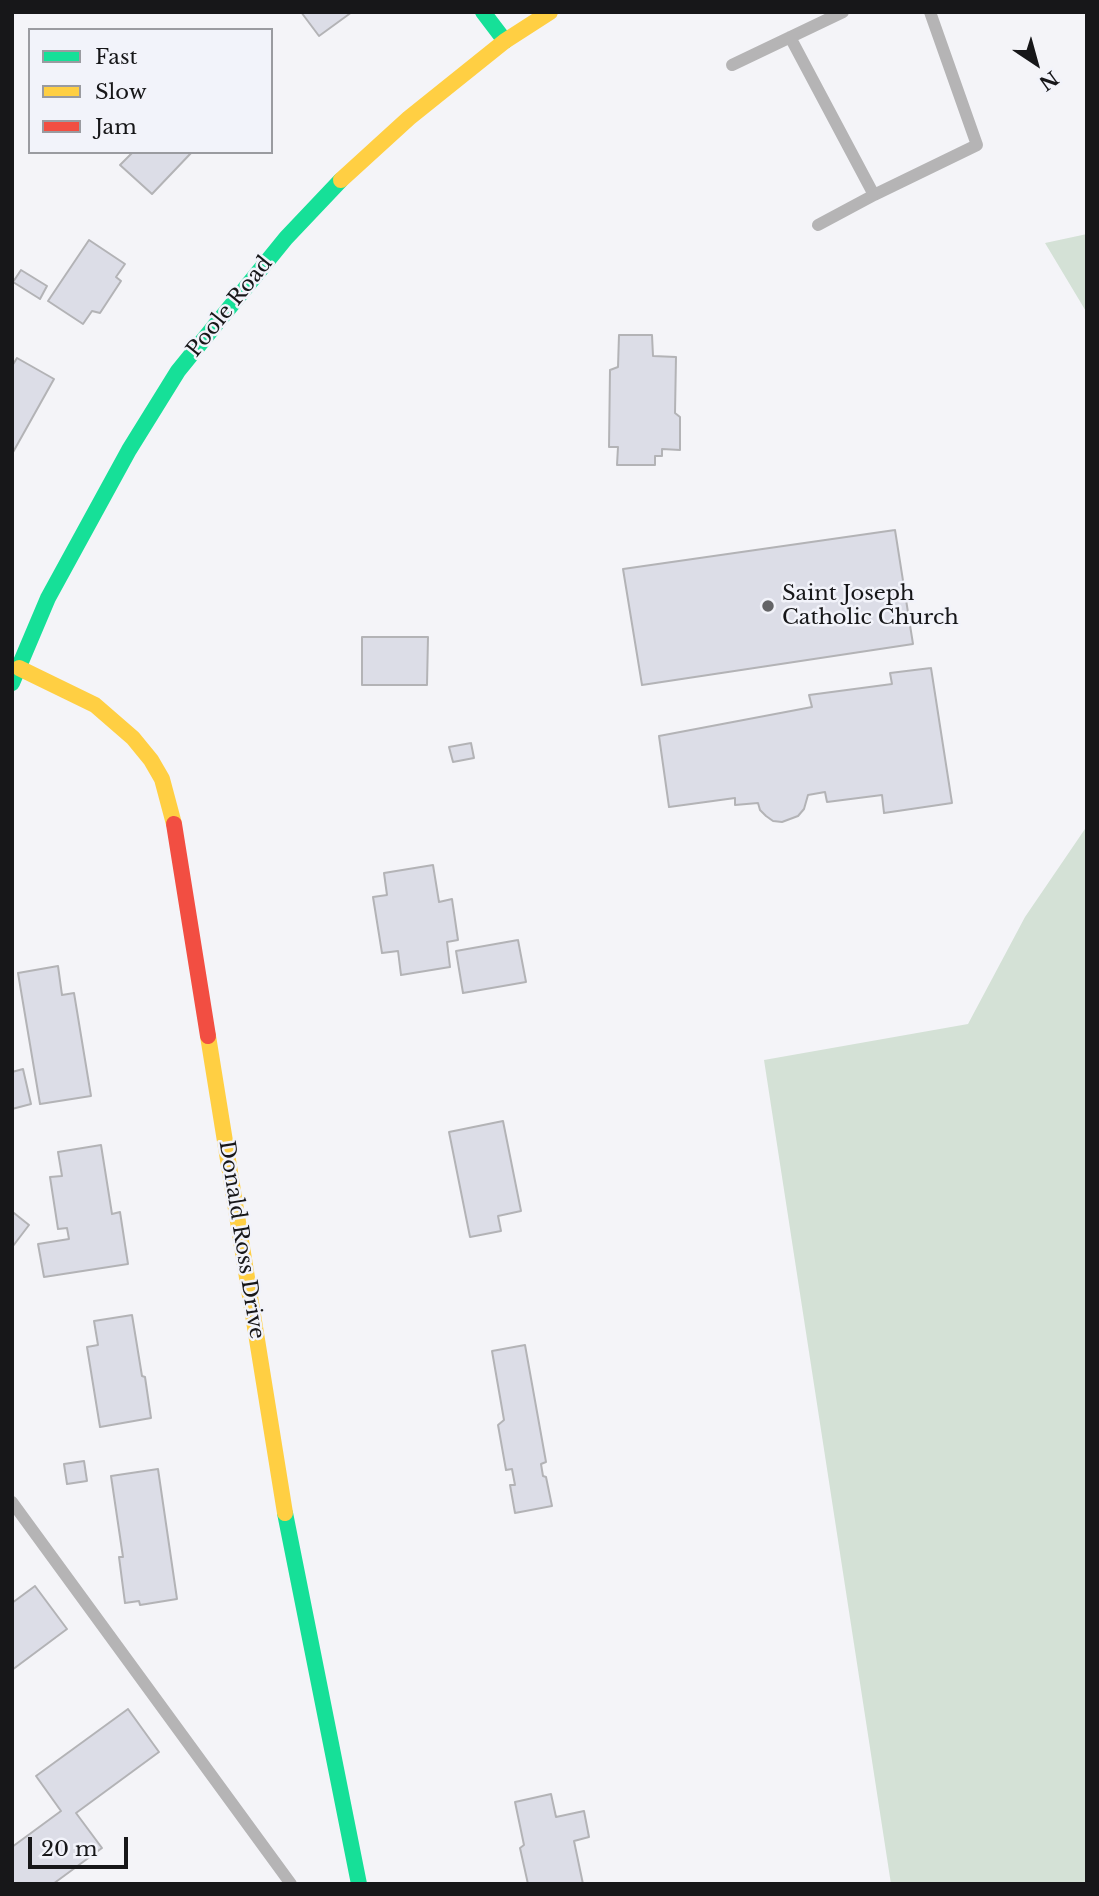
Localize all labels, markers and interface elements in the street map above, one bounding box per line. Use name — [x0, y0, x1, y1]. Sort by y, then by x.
legend — [28, 28, 273, 154]
north arrow — [1001, 28, 1071, 98]
text: Fast — [95, 44, 137, 70]
text: N — [1035, 66, 1063, 95]
text: Slow — [95, 79, 147, 105]
text: Jam — [95, 114, 137, 140]
street label: Poole Road — [182, 252, 278, 362]
place label: Saint Joseph Catholic Church — [782, 581, 959, 631]
marker: Saint Joseph Catholic Church — [760, 598, 776, 614]
street label: Donald Ross Drive — [213, 1139, 269, 1341]
scale bar — [32, 1822, 131, 1866]
text: 20 m — [41, 1836, 98, 1862]

